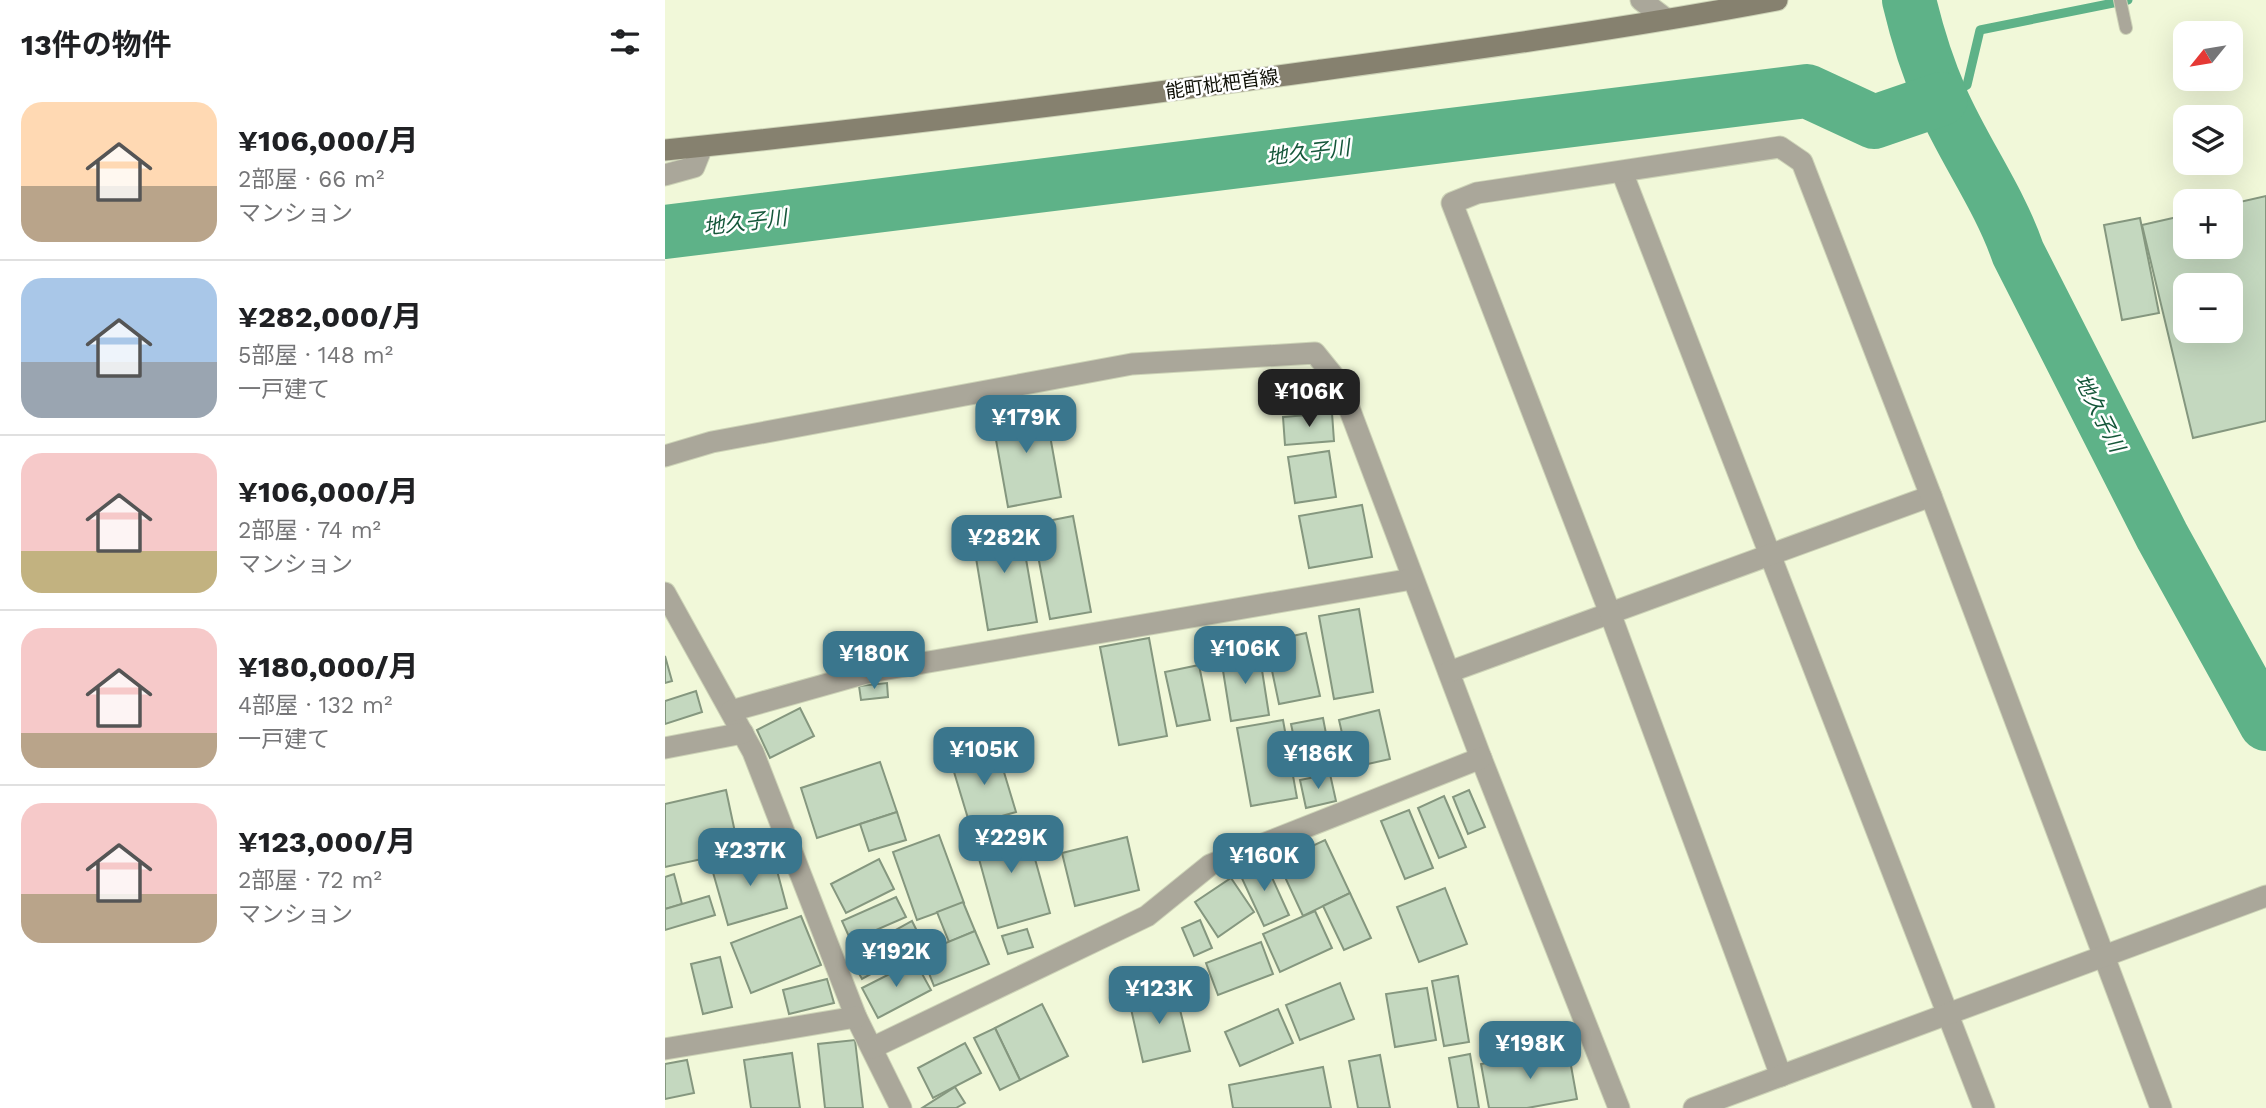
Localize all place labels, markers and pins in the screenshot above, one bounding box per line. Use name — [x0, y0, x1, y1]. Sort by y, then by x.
pin: ¥106K — [1260, 370, 1358, 429]
pin: ¥179K — [977, 396, 1075, 455]
pin: ¥282K — [955, 516, 1053, 575]
pin: ¥106K — [1196, 626, 1294, 686]
pin: ¥180K — [825, 632, 923, 691]
pin: ¥105K — [935, 728, 1033, 787]
pin: ¥186K — [1269, 732, 1367, 791]
pin: ¥229K — [962, 816, 1060, 875]
pin: ¥237K — [701, 828, 799, 888]
pin: ¥160K — [1215, 834, 1313, 893]
pin: ¥192K — [847, 930, 945, 989]
pin: ¥123K — [1110, 967, 1208, 1026]
pin: ¥198K — [1481, 1021, 1579, 1081]

